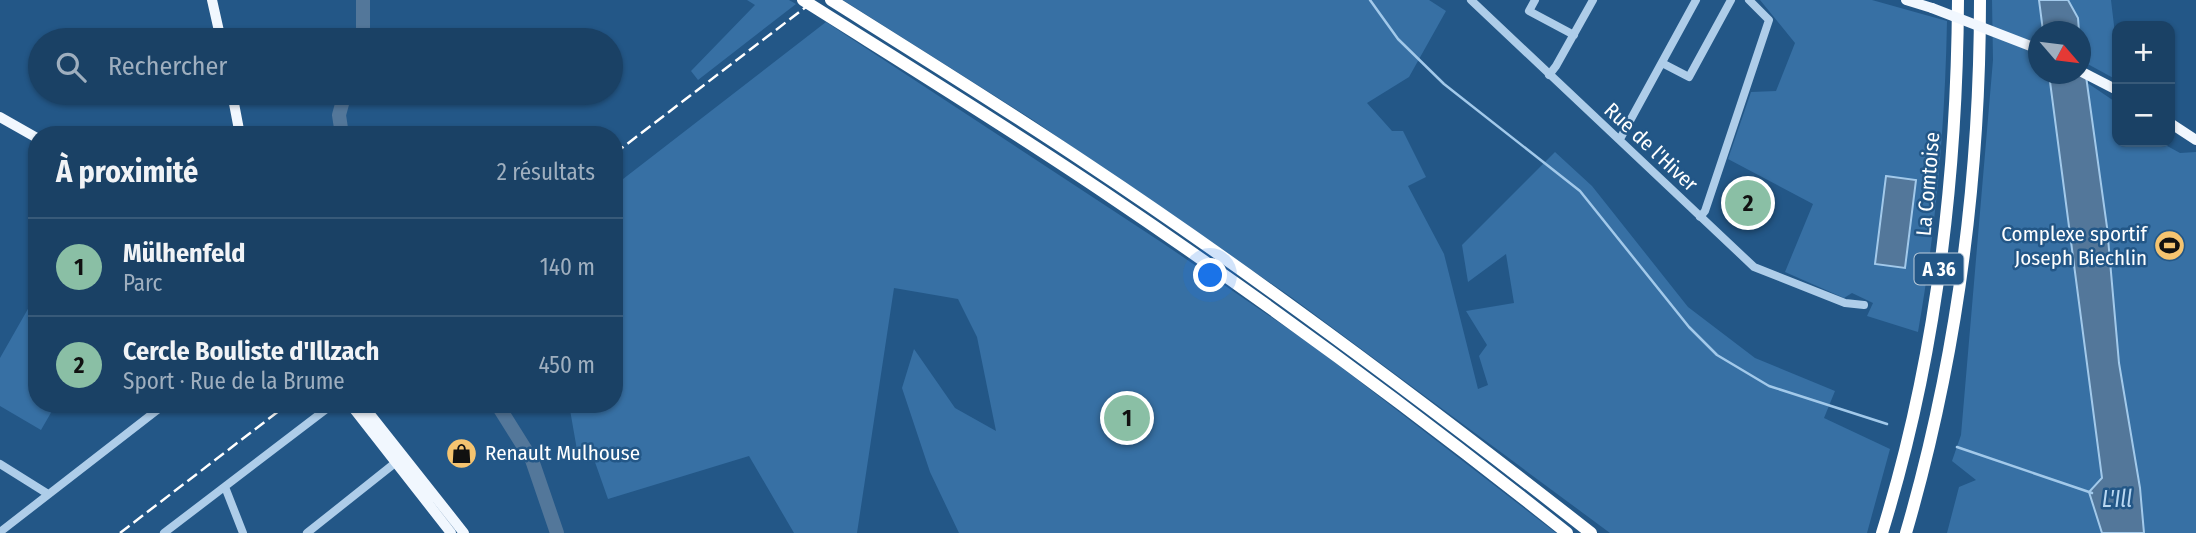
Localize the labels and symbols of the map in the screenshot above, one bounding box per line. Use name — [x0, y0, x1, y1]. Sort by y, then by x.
north arrow — [2028, 21, 2091, 84]
street label: Rue de l'Hiver — [1599, 97, 1704, 197]
street label: La Comtoise — [1911, 131, 1945, 237]
pin: 2 — [1725, 177, 1771, 229]
place label: Complexe sportif Joseph Biechlin — [2001, 221, 2149, 271]
sports icon: Complexe sportif Joseph Biechlin — [2153, 229, 2187, 263]
road number: A 36 — [1914, 254, 1964, 284]
your location — [1193, 258, 1227, 292]
pin: 1 — [1104, 392, 1150, 444]
shop icon: Renault Mulhouse — [445, 436, 479, 470]
place label: Renault Mulhouse — [485, 440, 640, 466]
water label: L'Ill — [2102, 485, 2132, 513]

